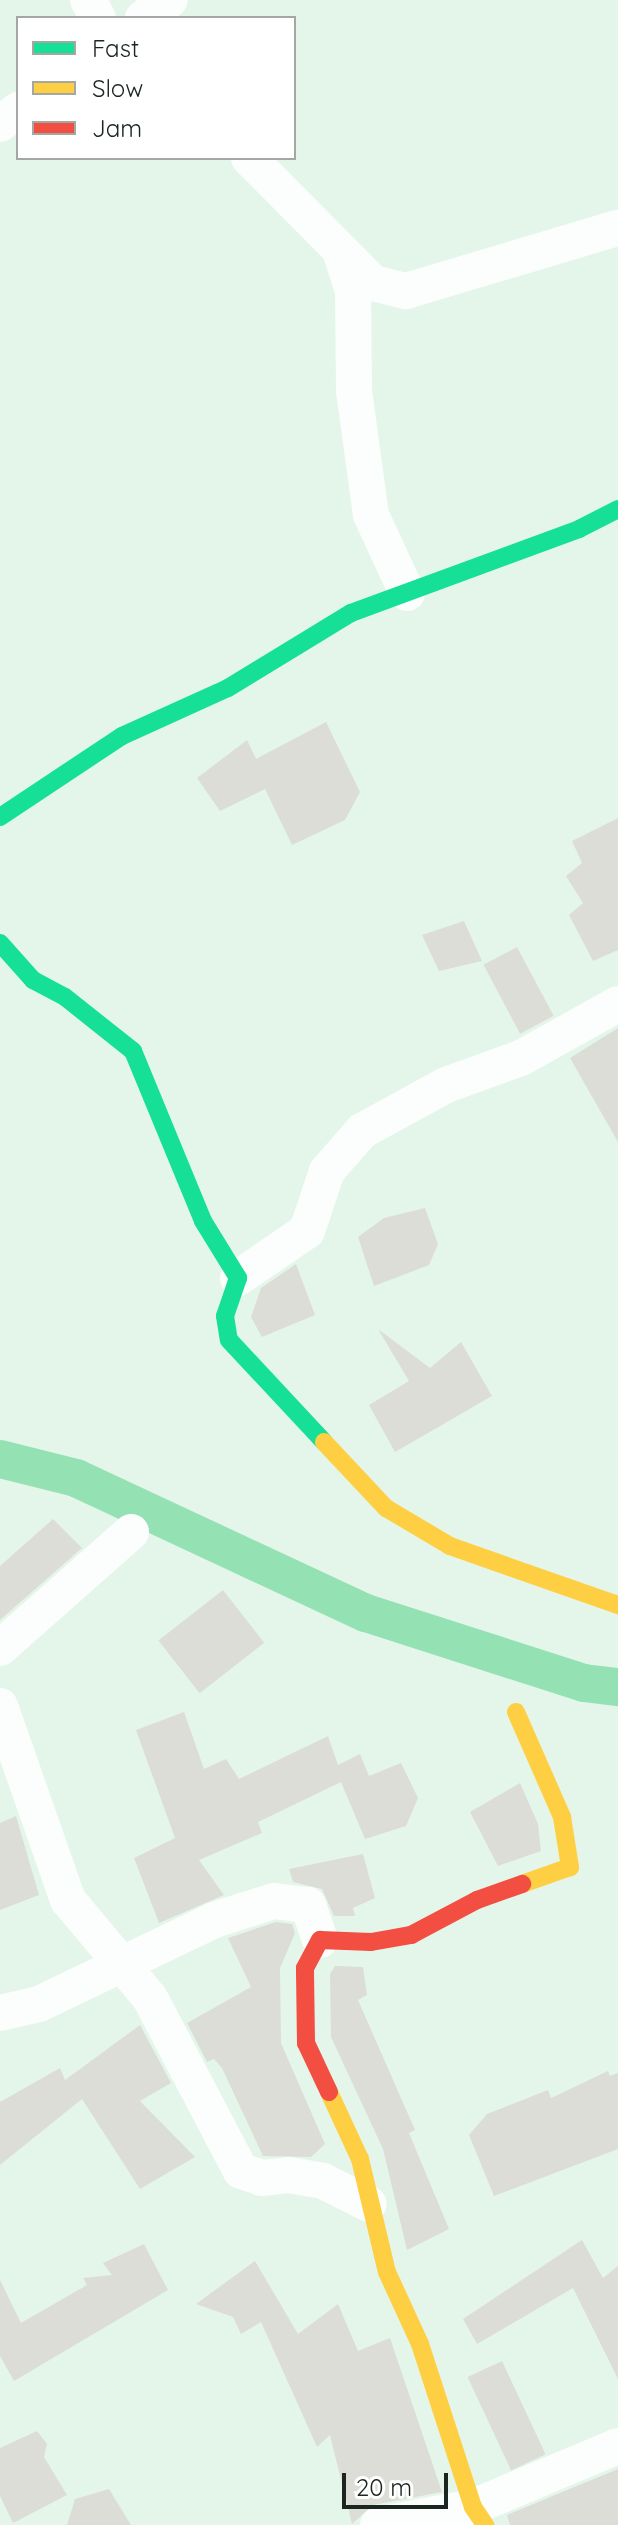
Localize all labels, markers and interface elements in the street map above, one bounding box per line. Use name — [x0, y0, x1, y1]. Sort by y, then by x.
legend — [16, 16, 296, 160]
text: Fast — [92, 33, 139, 63]
text: Slow — [92, 73, 143, 103]
text: Jam — [92, 113, 142, 143]
scale bar — [346, 2457, 452, 2507]
text: 20 m — [356, 2472, 412, 2502]

